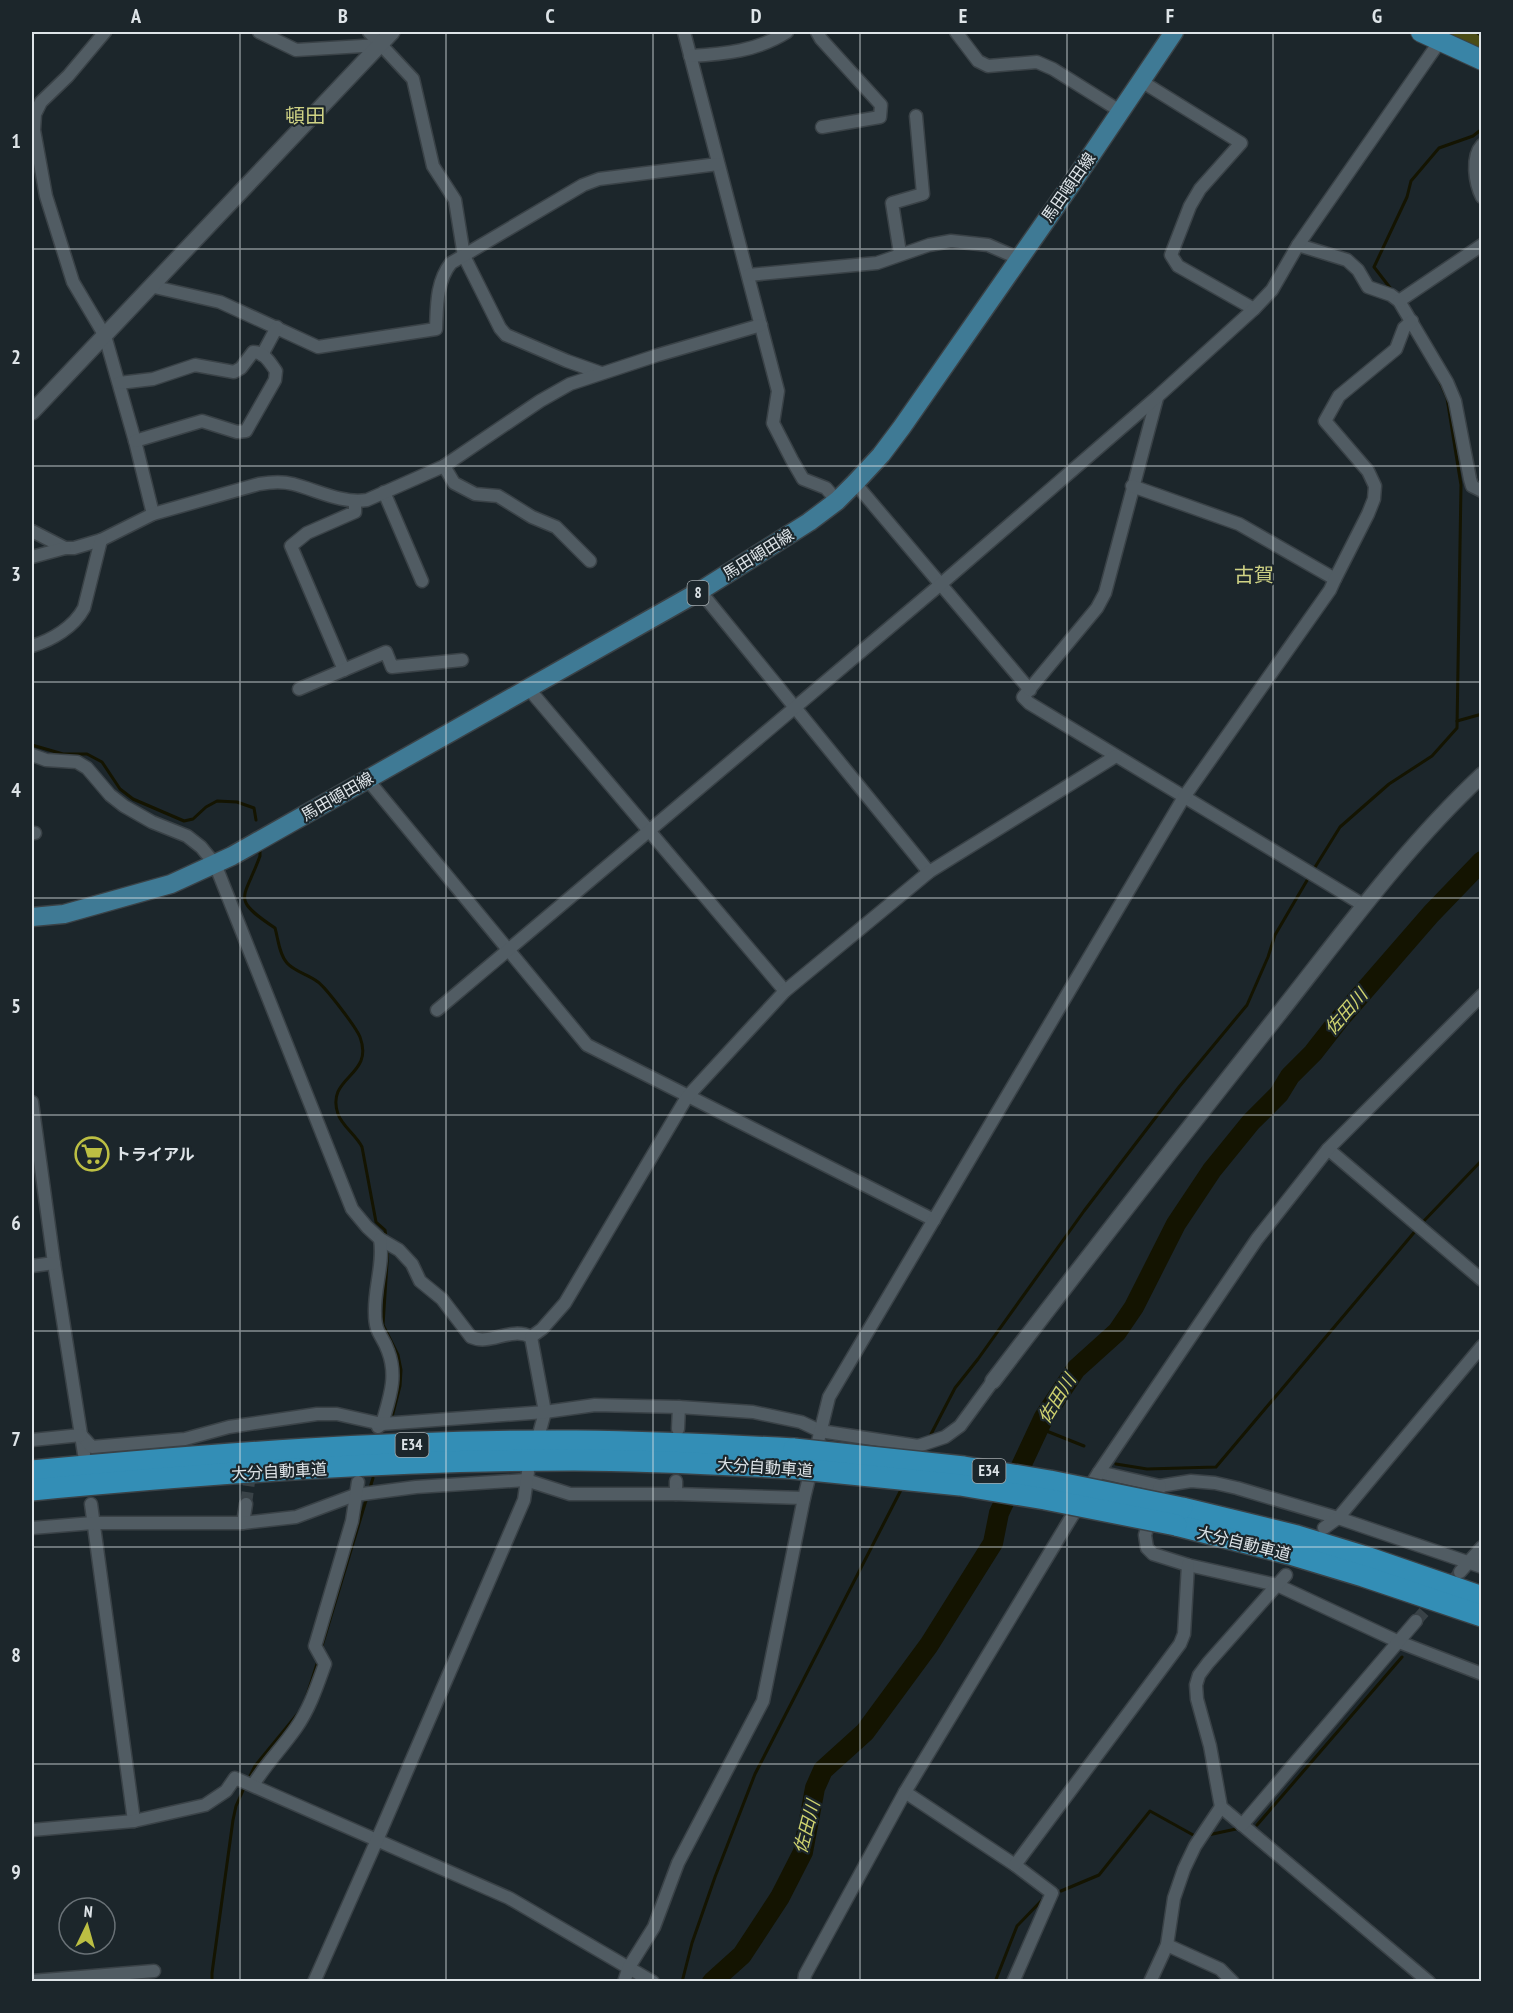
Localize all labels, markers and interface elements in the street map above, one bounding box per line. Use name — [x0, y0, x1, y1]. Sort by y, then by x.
text: A — [130, 3, 142, 29]
text: B — [338, 3, 348, 29]
text: C — [545, 3, 555, 29]
text: D — [751, 3, 762, 29]
text: E — [959, 3, 967, 29]
text: F — [1166, 3, 1174, 29]
text: G — [1372, 3, 1382, 29]
district label: 頓田 — [285, 103, 325, 129]
text: 1 — [11, 128, 21, 154]
street label: 馬田頓田線 — [1037, 148, 1099, 226]
text: 2 — [11, 344, 21, 370]
street label: 馬田頓田線 — [719, 524, 797, 584]
text: 3 — [11, 561, 21, 587]
district label: 古賀 — [1234, 562, 1274, 588]
road number: 8 — [688, 581, 708, 605]
street label: 馬田頓田線 — [297, 767, 377, 825]
text: 4 — [11, 777, 21, 803]
water label: 佐田川 — [1319, 982, 1373, 1040]
text: 5 — [11, 993, 21, 1019]
supermarket icon: トライアル — [74, 1136, 110, 1172]
place label: トライアル — [115, 1144, 195, 1164]
text: 6 — [11, 1210, 21, 1236]
water label: 佐田川 — [1033, 1368, 1082, 1428]
text: 7 — [11, 1426, 21, 1452]
road number: E34 — [396, 1433, 428, 1457]
street label: 大分自動車道 — [716, 1454, 814, 1480]
street label: 大分自動車道 — [231, 1459, 327, 1483]
road number: E34 — [972, 1459, 1006, 1483]
street label: 大分自動車道 — [1195, 1522, 1293, 1564]
text: 8 — [11, 1642, 21, 1668]
water label: 佐田川 — [788, 1796, 825, 1856]
text: 9 — [11, 1859, 21, 1885]
north arrow — [57, 1896, 117, 1956]
text: N — [83, 1901, 93, 1921]

